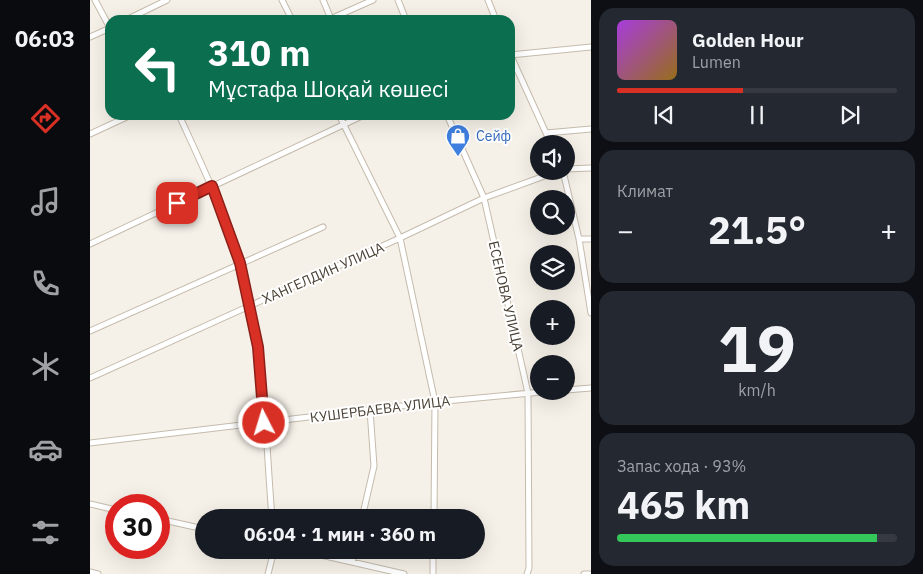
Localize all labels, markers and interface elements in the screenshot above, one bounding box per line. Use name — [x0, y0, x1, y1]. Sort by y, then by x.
text: 06:03 — [15, 24, 75, 53]
text: Golden Hour — [692, 28, 804, 52]
text: 310 m — [208, 30, 311, 76]
icon: left — [125, 35, 190, 100]
text: Lumen — [692, 52, 741, 72]
text: Мұстафа Шоқай көшесі — [208, 74, 449, 103]
icon: directions — [28, 101, 63, 136]
icon: previous — [650, 101, 678, 129]
icon: pause — [743, 101, 771, 129]
icon: next — [836, 101, 864, 129]
shop icon: Сейф — [445, 123, 471, 157]
place label: Сейф — [476, 127, 511, 145]
map controls — [530, 135, 575, 400]
button: sound — [530, 135, 575, 180]
text: Климат — [617, 181, 673, 201]
pin — [156, 182, 198, 224]
icon: music — [28, 184, 63, 219]
icon: arrive — [163, 189, 191, 217]
button: search — [530, 190, 575, 235]
text: 21.5° — [708, 205, 806, 254]
text: − — [617, 212, 634, 249]
text: + — [880, 212, 897, 249]
street label: ХАНГЕЛДИН УЛИЦА — [259, 238, 387, 308]
street label: ЕСЕНОВА УЛИЦА — [485, 239, 527, 353]
button: layers — [530, 245, 575, 290]
icon: phone — [28, 266, 63, 301]
button: + — [530, 300, 575, 345]
text: 19 — [718, 305, 796, 390]
icon: climate — [28, 349, 63, 384]
button: − — [530, 355, 575, 400]
text: km/h — [738, 380, 776, 400]
street label: КУШЕРБАЕВА УЛИЦА — [309, 391, 451, 427]
position arrow — [237, 396, 289, 448]
icon: car — [28, 432, 63, 467]
text: Запас хода · 93% — [617, 456, 746, 476]
text: 465 km — [617, 480, 750, 529]
speed limit sign: 30 — [105, 494, 170, 559]
icon: filters — [28, 515, 63, 550]
text: 06:04 · 1 мин · 360 m — [244, 522, 436, 546]

